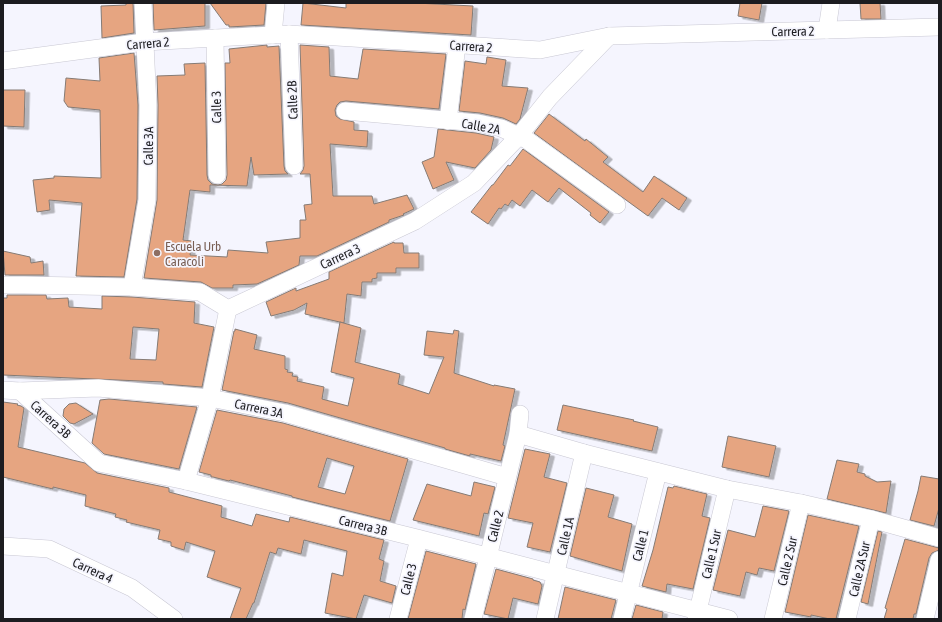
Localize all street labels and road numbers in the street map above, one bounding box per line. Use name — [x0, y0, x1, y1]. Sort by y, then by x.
street label: Carrera 2 — [771, 24, 815, 39]
street label: Carrera 2 — [126, 34, 170, 53]
street label: Carrera 2 — [449, 38, 493, 55]
street label: Calle 2B — [284, 80, 301, 120]
street label: Calle 3 — [209, 91, 224, 123]
street label: Calle 2A — [460, 116, 502, 137]
street label: Calle 3A — [141, 126, 156, 166]
street label: Carrera 3 — [318, 241, 363, 272]
street label: Carrera 3A — [233, 396, 285, 421]
street label: Carrera 3B — [27, 397, 75, 442]
street label: Calle 2 — [484, 509, 507, 544]
street label: Carrera 3B — [337, 512, 389, 539]
street label: Calle 1A — [554, 515, 577, 557]
street label: Calle 1 — [629, 528, 652, 563]
street label: Calle 1 Sur — [699, 528, 724, 580]
street label: Calle 2 Sur — [775, 535, 800, 587]
street label: Calle 2A Sur — [846, 540, 873, 598]
street label: Carrera 4 — [70, 555, 115, 586]
street label: Calle 3 — [397, 562, 420, 597]

